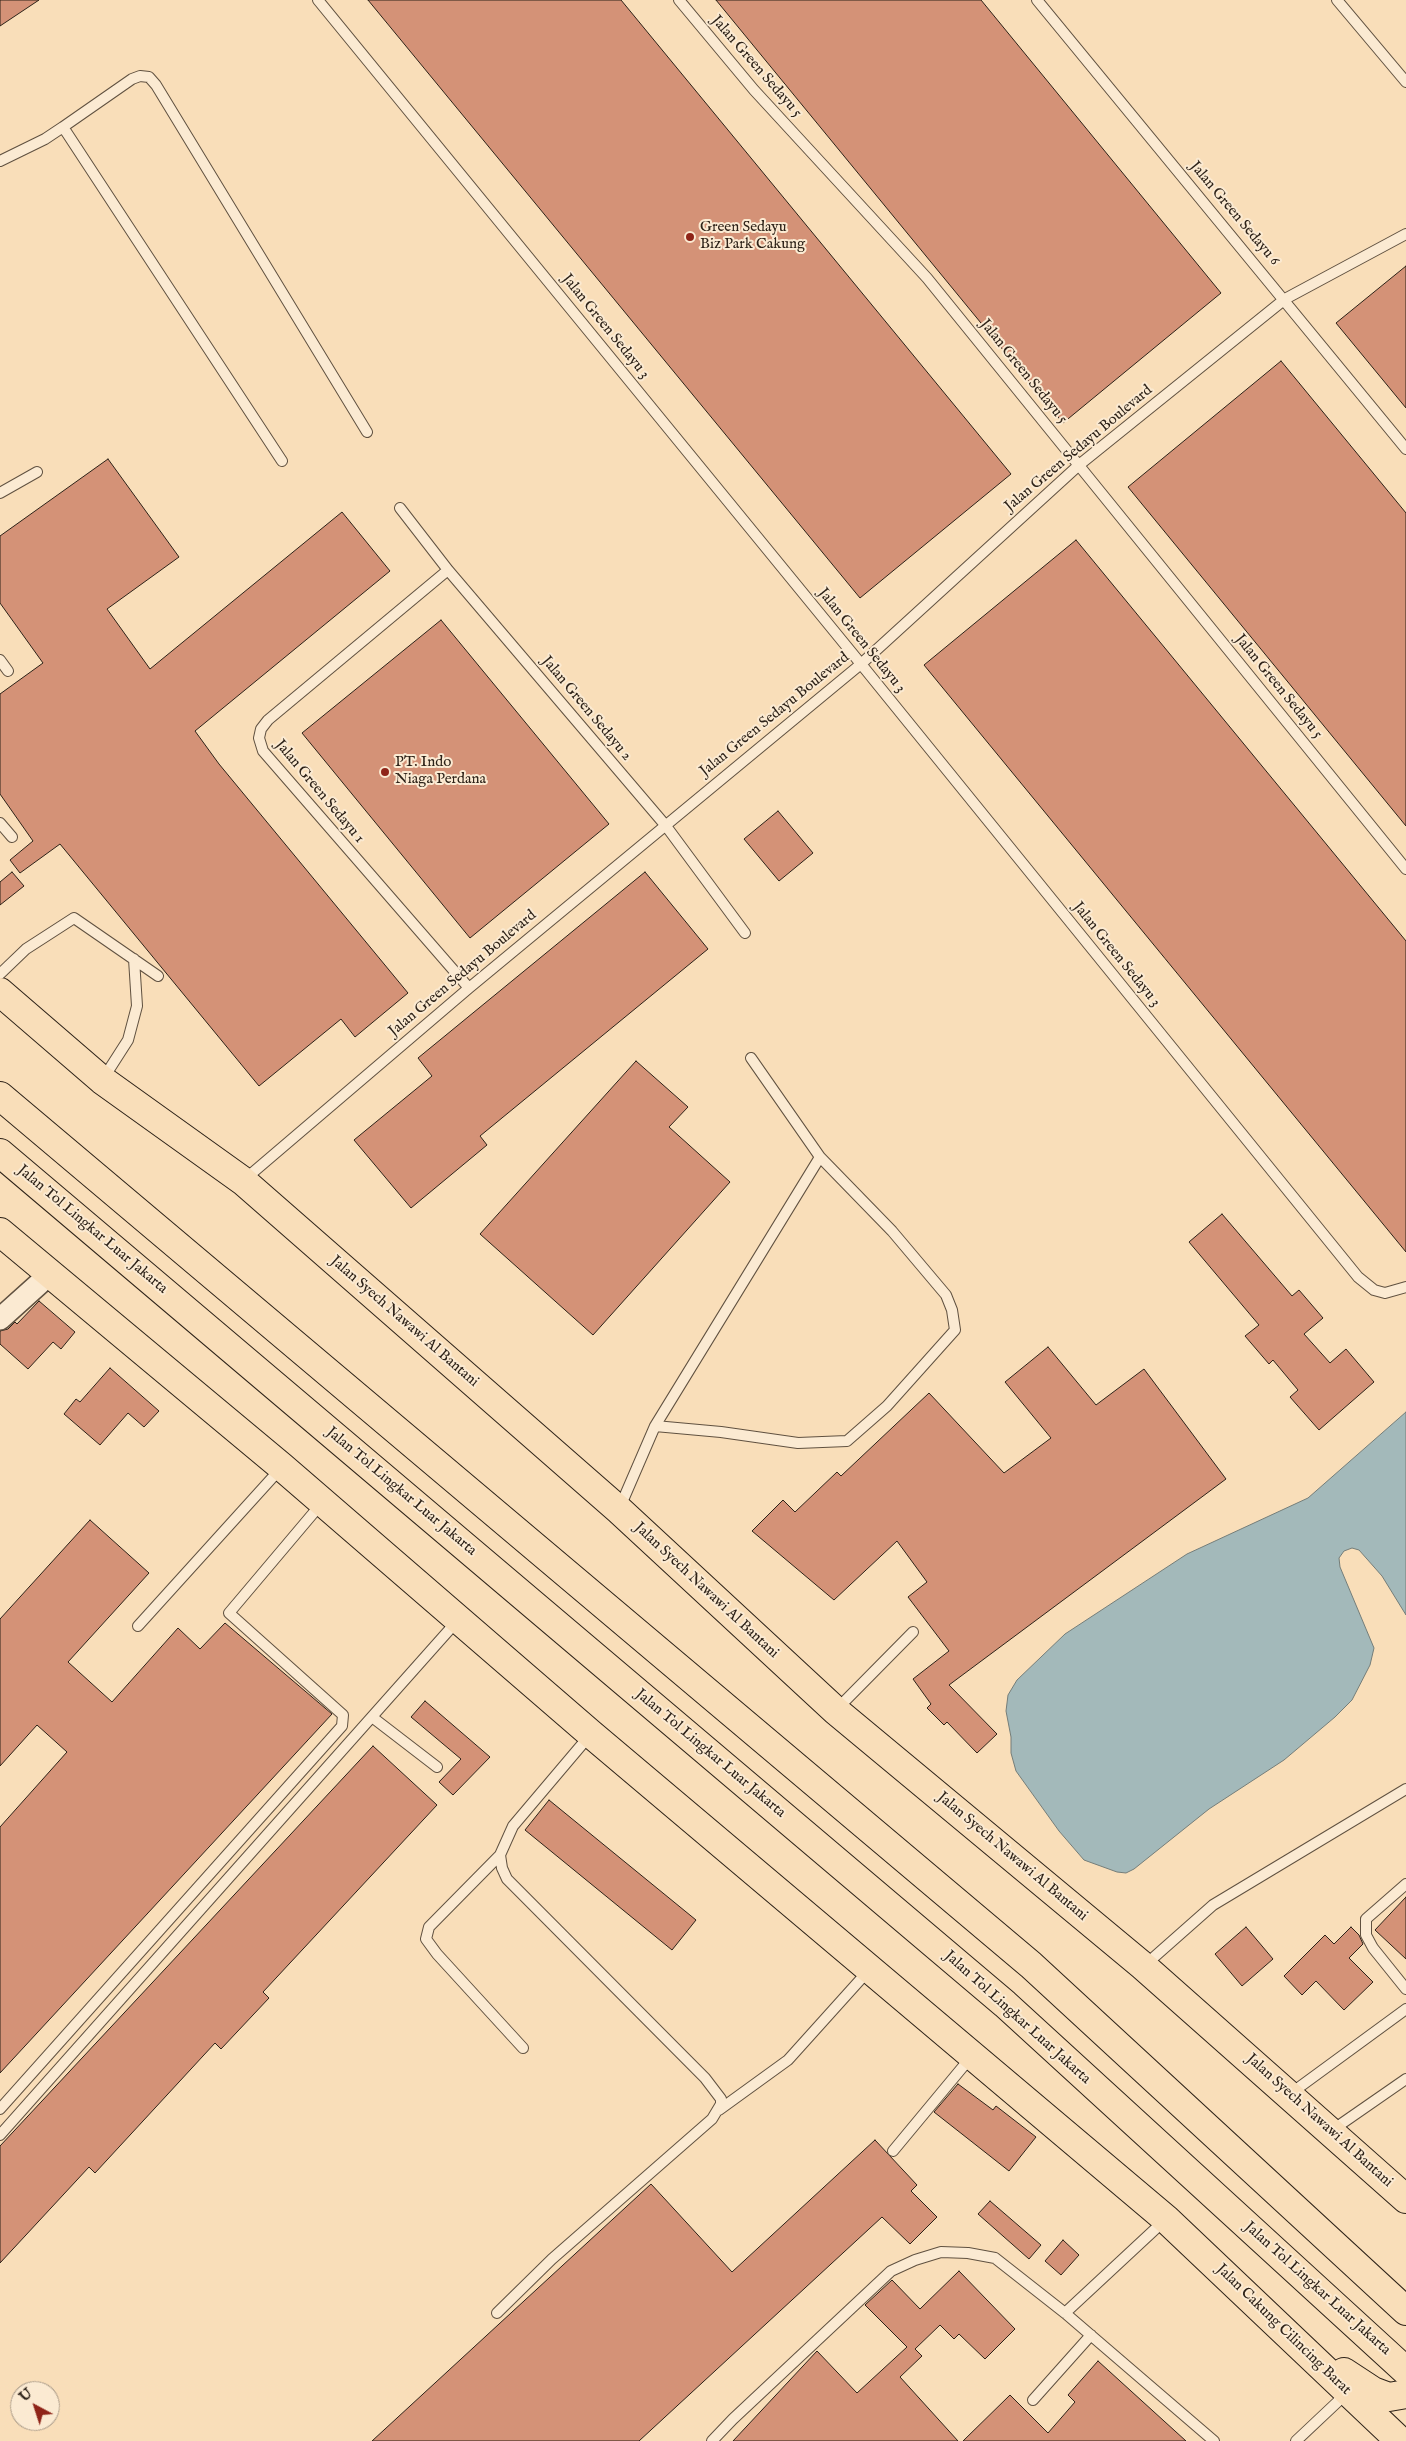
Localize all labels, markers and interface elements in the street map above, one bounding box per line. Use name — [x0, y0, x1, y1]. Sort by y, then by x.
street label: Jalan Green Sedayu 5 — [707, 12, 805, 122]
street label: Jalan Green Sedayu 6 — [1185, 158, 1283, 270]
place label: Green Sedayu Biz Park Cakung — [700, 219, 805, 254]
marker: Green Sedayu Biz Park Cakung — [684, 231, 696, 243]
street label: Jalan Green Sedayu 3 — [557, 271, 653, 383]
street label: Jalan Green Sedayu 5 — [975, 316, 1071, 428]
street label: Jalan Green Sedayu Boulevard — [1002, 382, 1156, 516]
street label: Jalan Green Sedayu 3 — [813, 585, 909, 697]
street label: Jalan Green Sedayu 5 — [1230, 631, 1326, 743]
street label: Jalan Green Sedayu Boulevard — [697, 649, 853, 781]
street label: Jalan Green Sedayu 2 — [537, 653, 635, 765]
street label: Jalan Green Sedayu 1 — [270, 737, 368, 847]
place label: PT. Indo Niaga Perdana — [395, 754, 486, 789]
marker: PT. Indo Niaga Perdana — [379, 766, 391, 778]
street label: Jalan Green Sedayu 3 — [1068, 899, 1164, 1011]
street label: Jalan Green Sedayu Boulevard — [386, 907, 540, 1041]
street label: Jalan Tol Lingkar Luar Jakarta — [13, 1162, 171, 1298]
street label: Jalan Syech Nawawi Al Bantani — [326, 1253, 482, 1391]
street label: Jalan Tol Lingkar Luar Jakarta — [322, 1424, 480, 1560]
street label: Jalan Syech Nawawi Al Bantani — [630, 1519, 782, 1663]
street label: Jalan Tol Lingkar Luar Jakarta — [631, 1686, 789, 1822]
street label: Jalan Syech Nawawi Al Bantani — [933, 1789, 1091, 1925]
street label: Jalan Tol Lingkar Luar Jakarta — [940, 1948, 1094, 2088]
street label: Jalan Syech Nawawi Al Bantani — [1242, 2050, 1396, 2192]
street label: Jalan Tol Lingkar Luar Jakarta — [1240, 2219, 1394, 2359]
street label: Jalan Cakung Cilincing Barat — [1212, 2261, 1354, 2399]
north arrow — [10, 2381, 60, 2431]
text: U — [16, 2385, 36, 2406]

